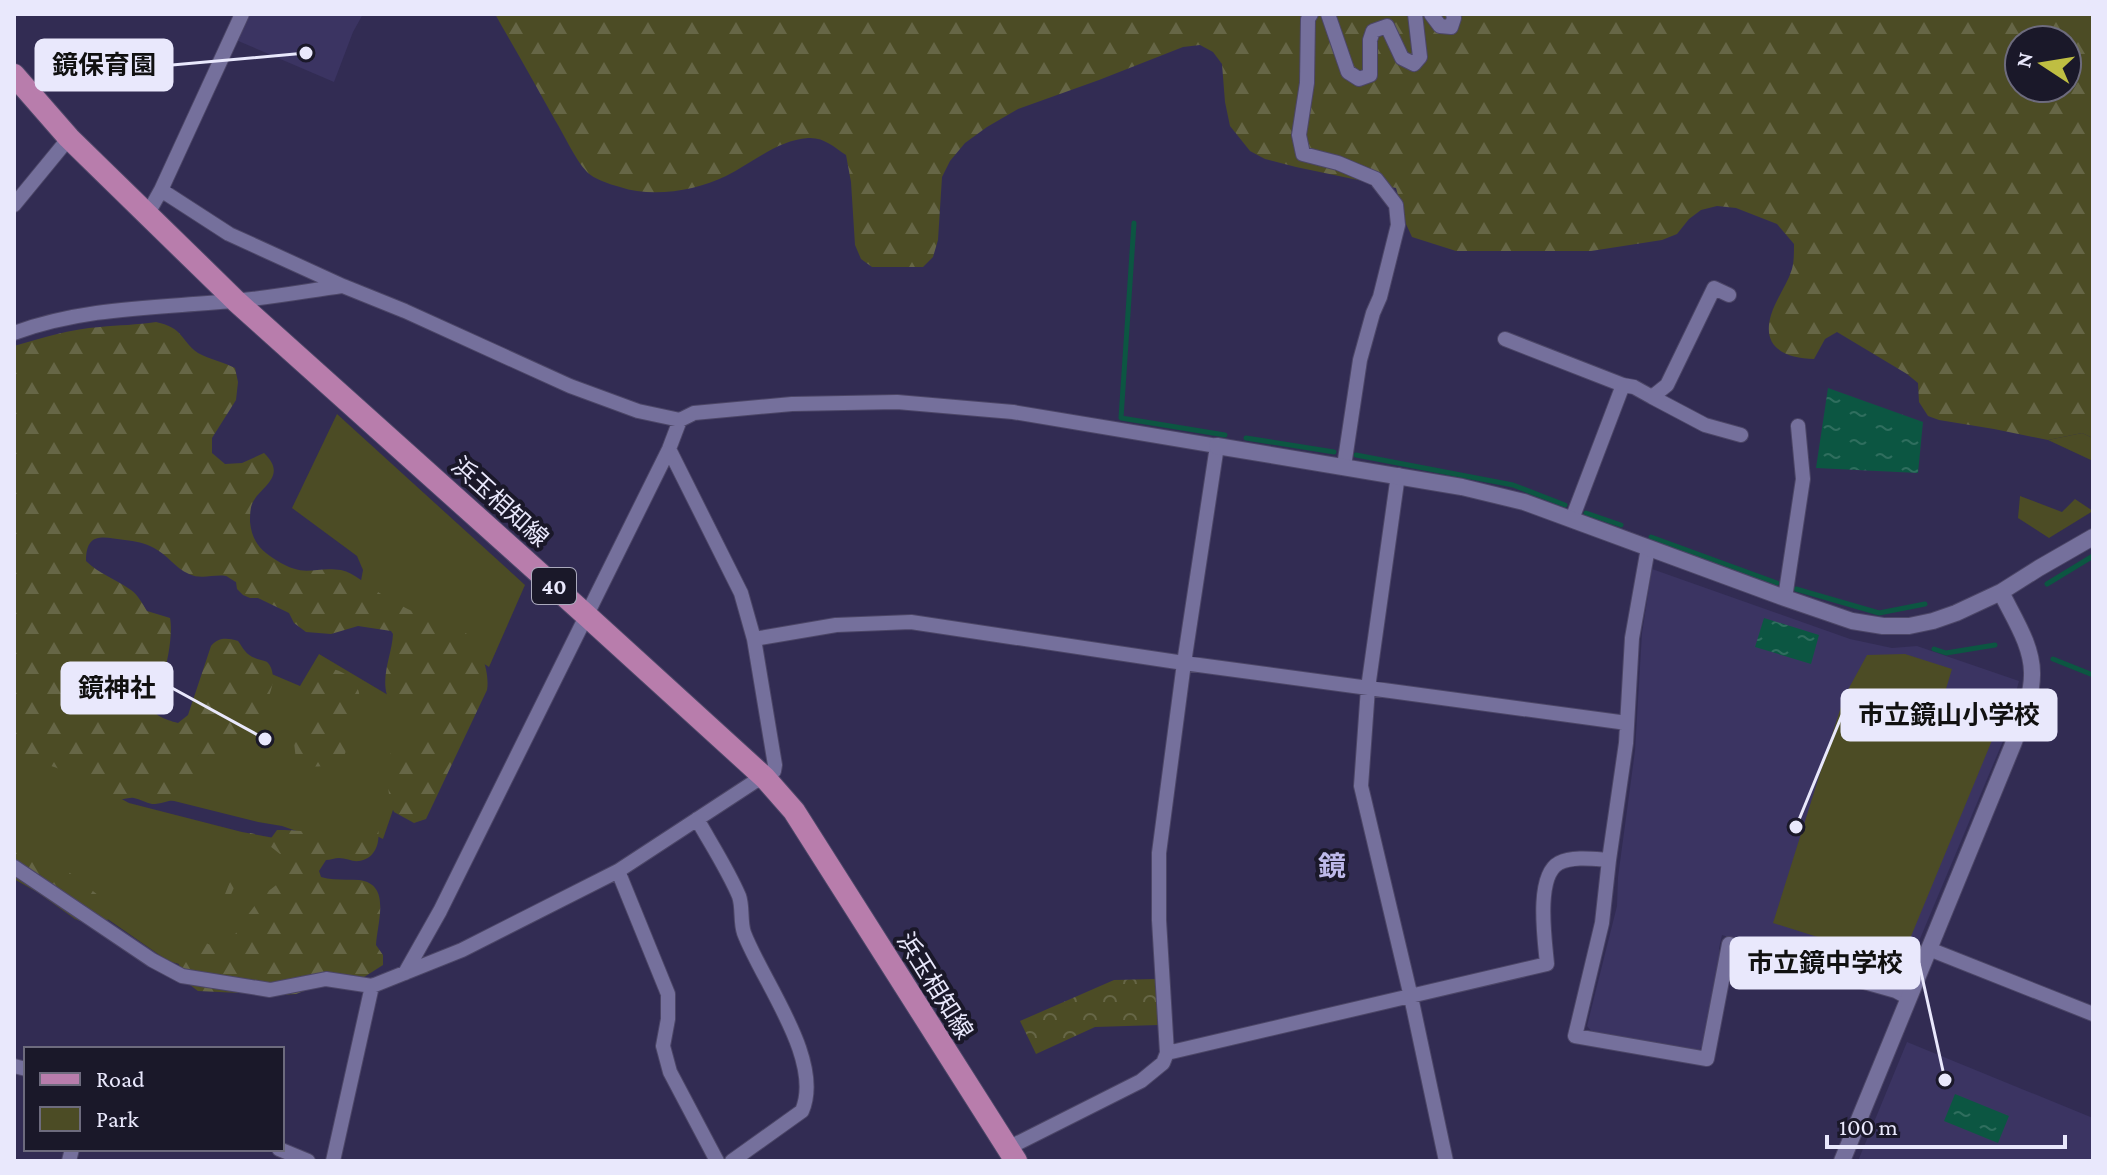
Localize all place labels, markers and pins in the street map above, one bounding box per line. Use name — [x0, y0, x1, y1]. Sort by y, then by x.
callout: 鏡保育園 — [36, 40, 172, 90]
callout: 鏡神社 — [62, 663, 172, 713]
callout: 市立鏡山小学校 — [1842, 690, 2056, 740]
callout: 市立鏡中学校 — [1731, 938, 1919, 988]

